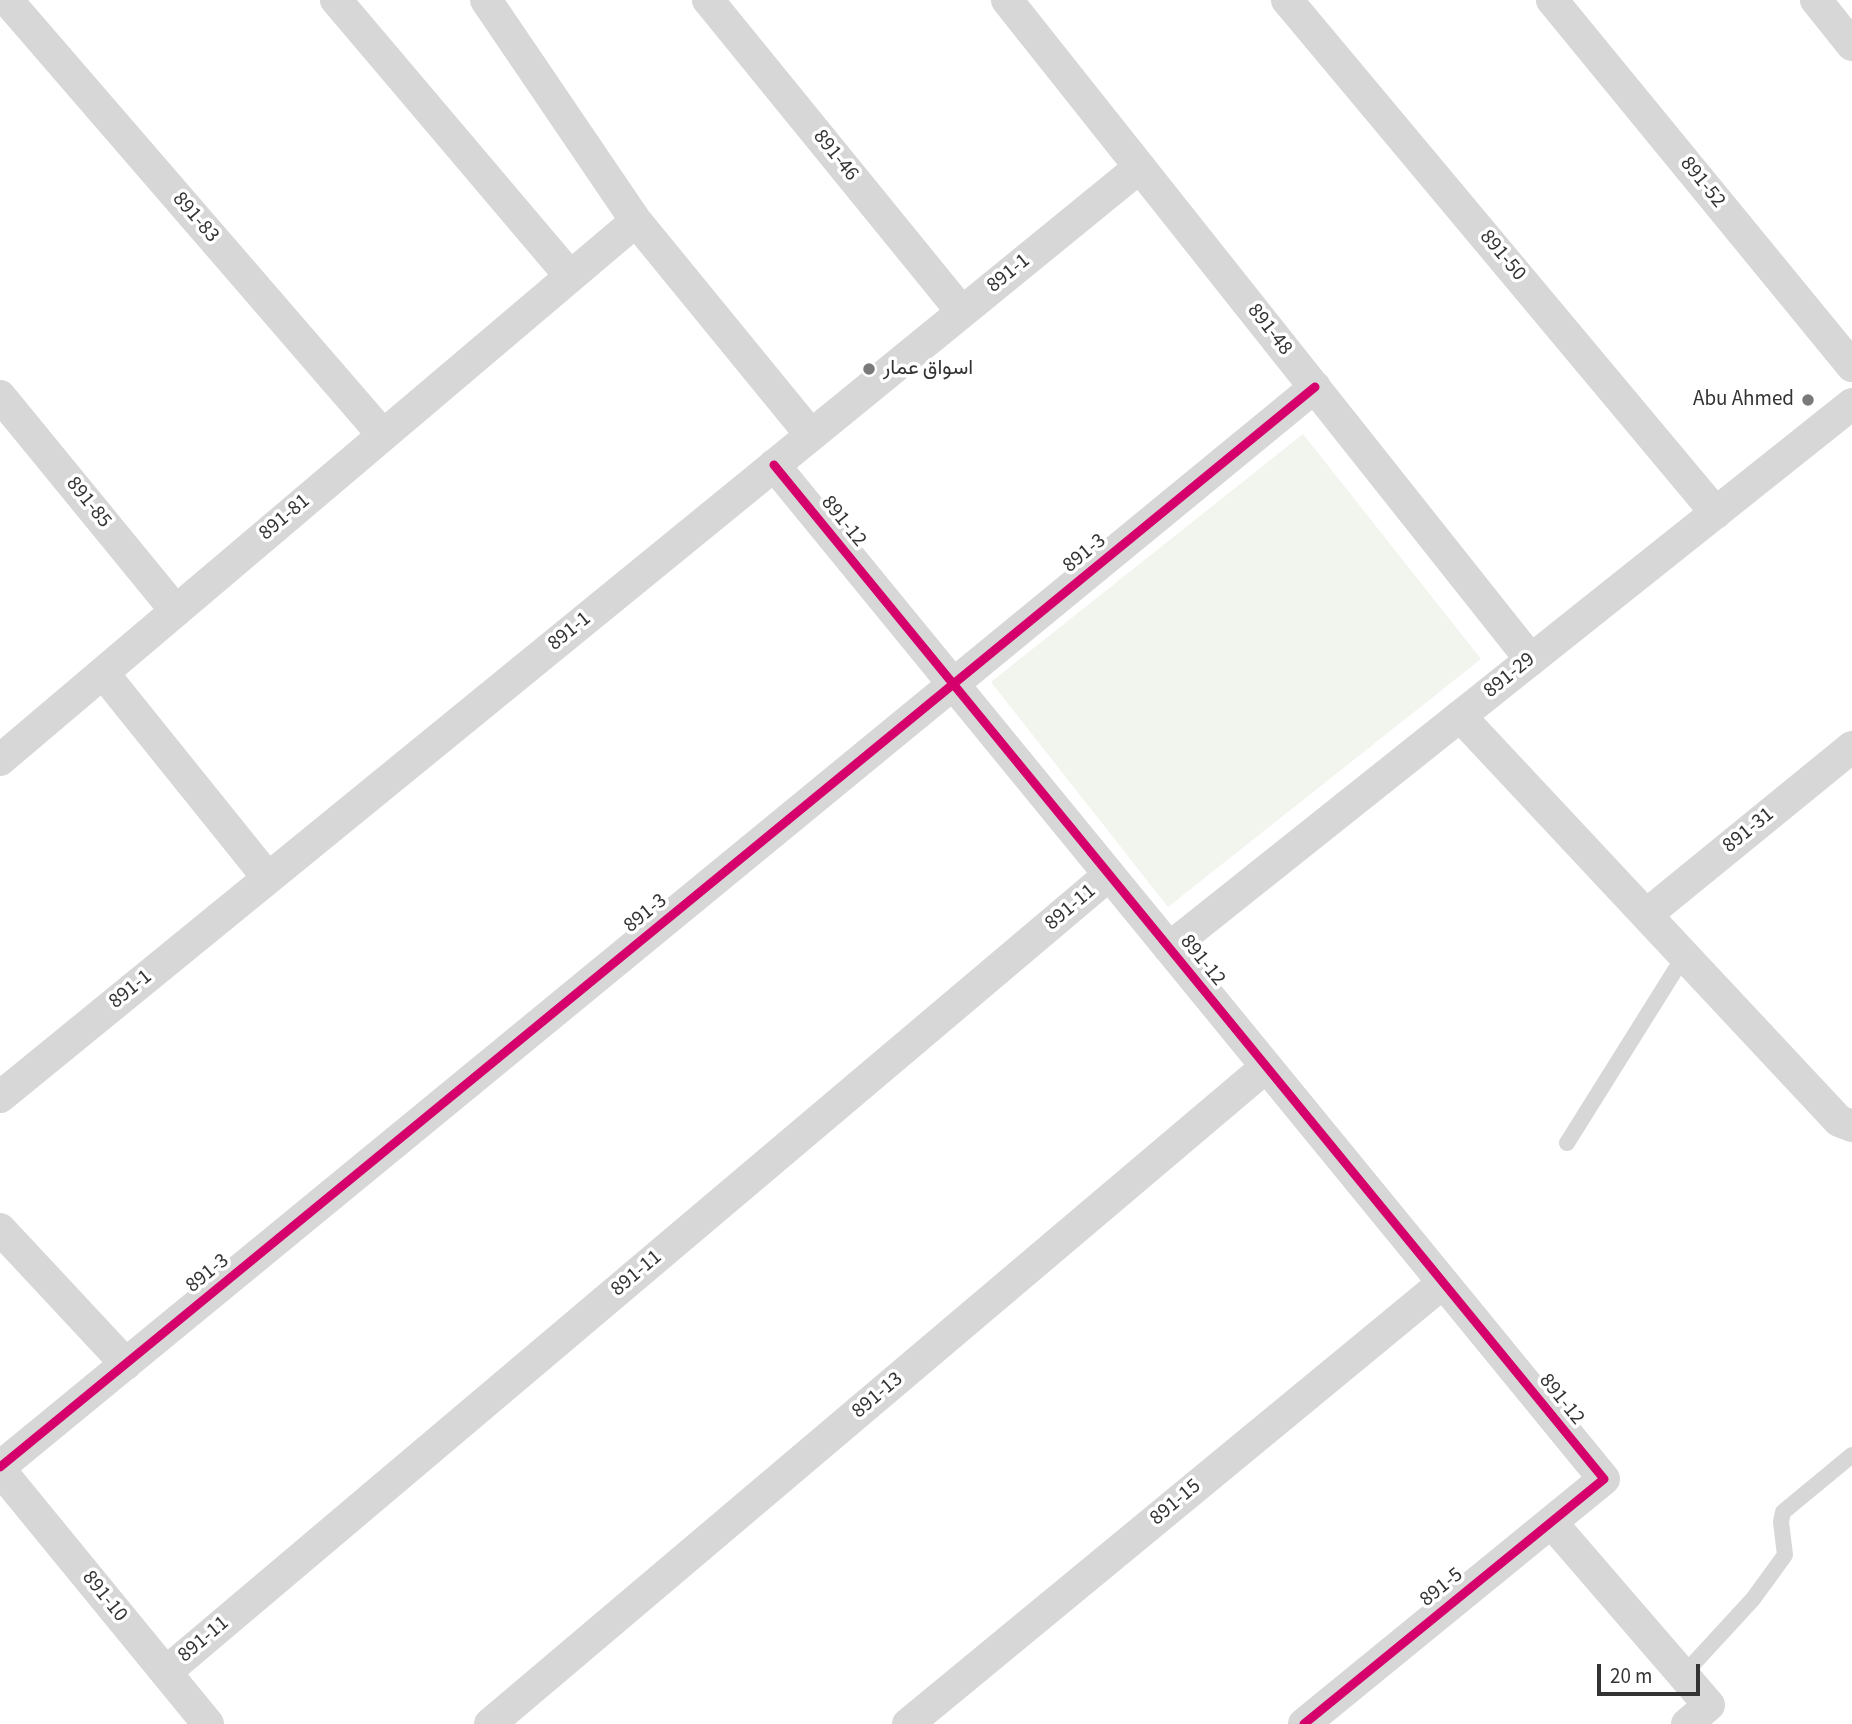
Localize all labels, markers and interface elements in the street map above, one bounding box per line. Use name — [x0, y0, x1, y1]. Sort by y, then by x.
street label: 891-46 — [807, 125, 863, 187]
street label: 891-52 — [1674, 152, 1730, 214]
street label: 891-83 — [166, 188, 224, 248]
street label: 891-50 — [1473, 225, 1531, 287]
street label: 891-1 — [982, 249, 1036, 299]
street label: 891-48 — [1241, 299, 1297, 361]
place label: اسواق عمار — [883, 356, 973, 382]
marker: اسواق عمار — [861, 361, 877, 377]
place label: Abu Ahmed — [1693, 387, 1794, 413]
marker: Abu Ahmed — [1800, 392, 1816, 408]
street label: 891-85 — [60, 472, 116, 534]
street label: 891-81 — [254, 489, 316, 547]
street label: 891-12 — [815, 491, 871, 553]
street label: 891-3 — [1058, 529, 1112, 579]
street label: 891-1 — [543, 607, 597, 657]
street label: 891-29 — [1479, 648, 1541, 704]
street label: 891-31 — [1718, 803, 1780, 859]
street label: 891-11 — [1040, 879, 1102, 937]
street label: 891-3 — [619, 889, 673, 939]
street label: 891-12 — [1174, 930, 1230, 992]
street label: 891-1 — [104, 965, 158, 1015]
street label: 891-11 — [606, 1245, 668, 1303]
street label: 891-3 — [181, 1249, 235, 1299]
street label: 891-13 — [847, 1367, 909, 1425]
street label: 891-12 — [1533, 1369, 1589, 1431]
street label: 891-15 — [1145, 1474, 1207, 1532]
street label: 891-5 — [1415, 1563, 1469, 1613]
street label: 891-10 — [76, 1566, 132, 1628]
street label: 891-11 — [173, 1611, 235, 1669]
scale bar — [1600, 1650, 1703, 1694]
text: 20 m — [1610, 1661, 1652, 1691]

